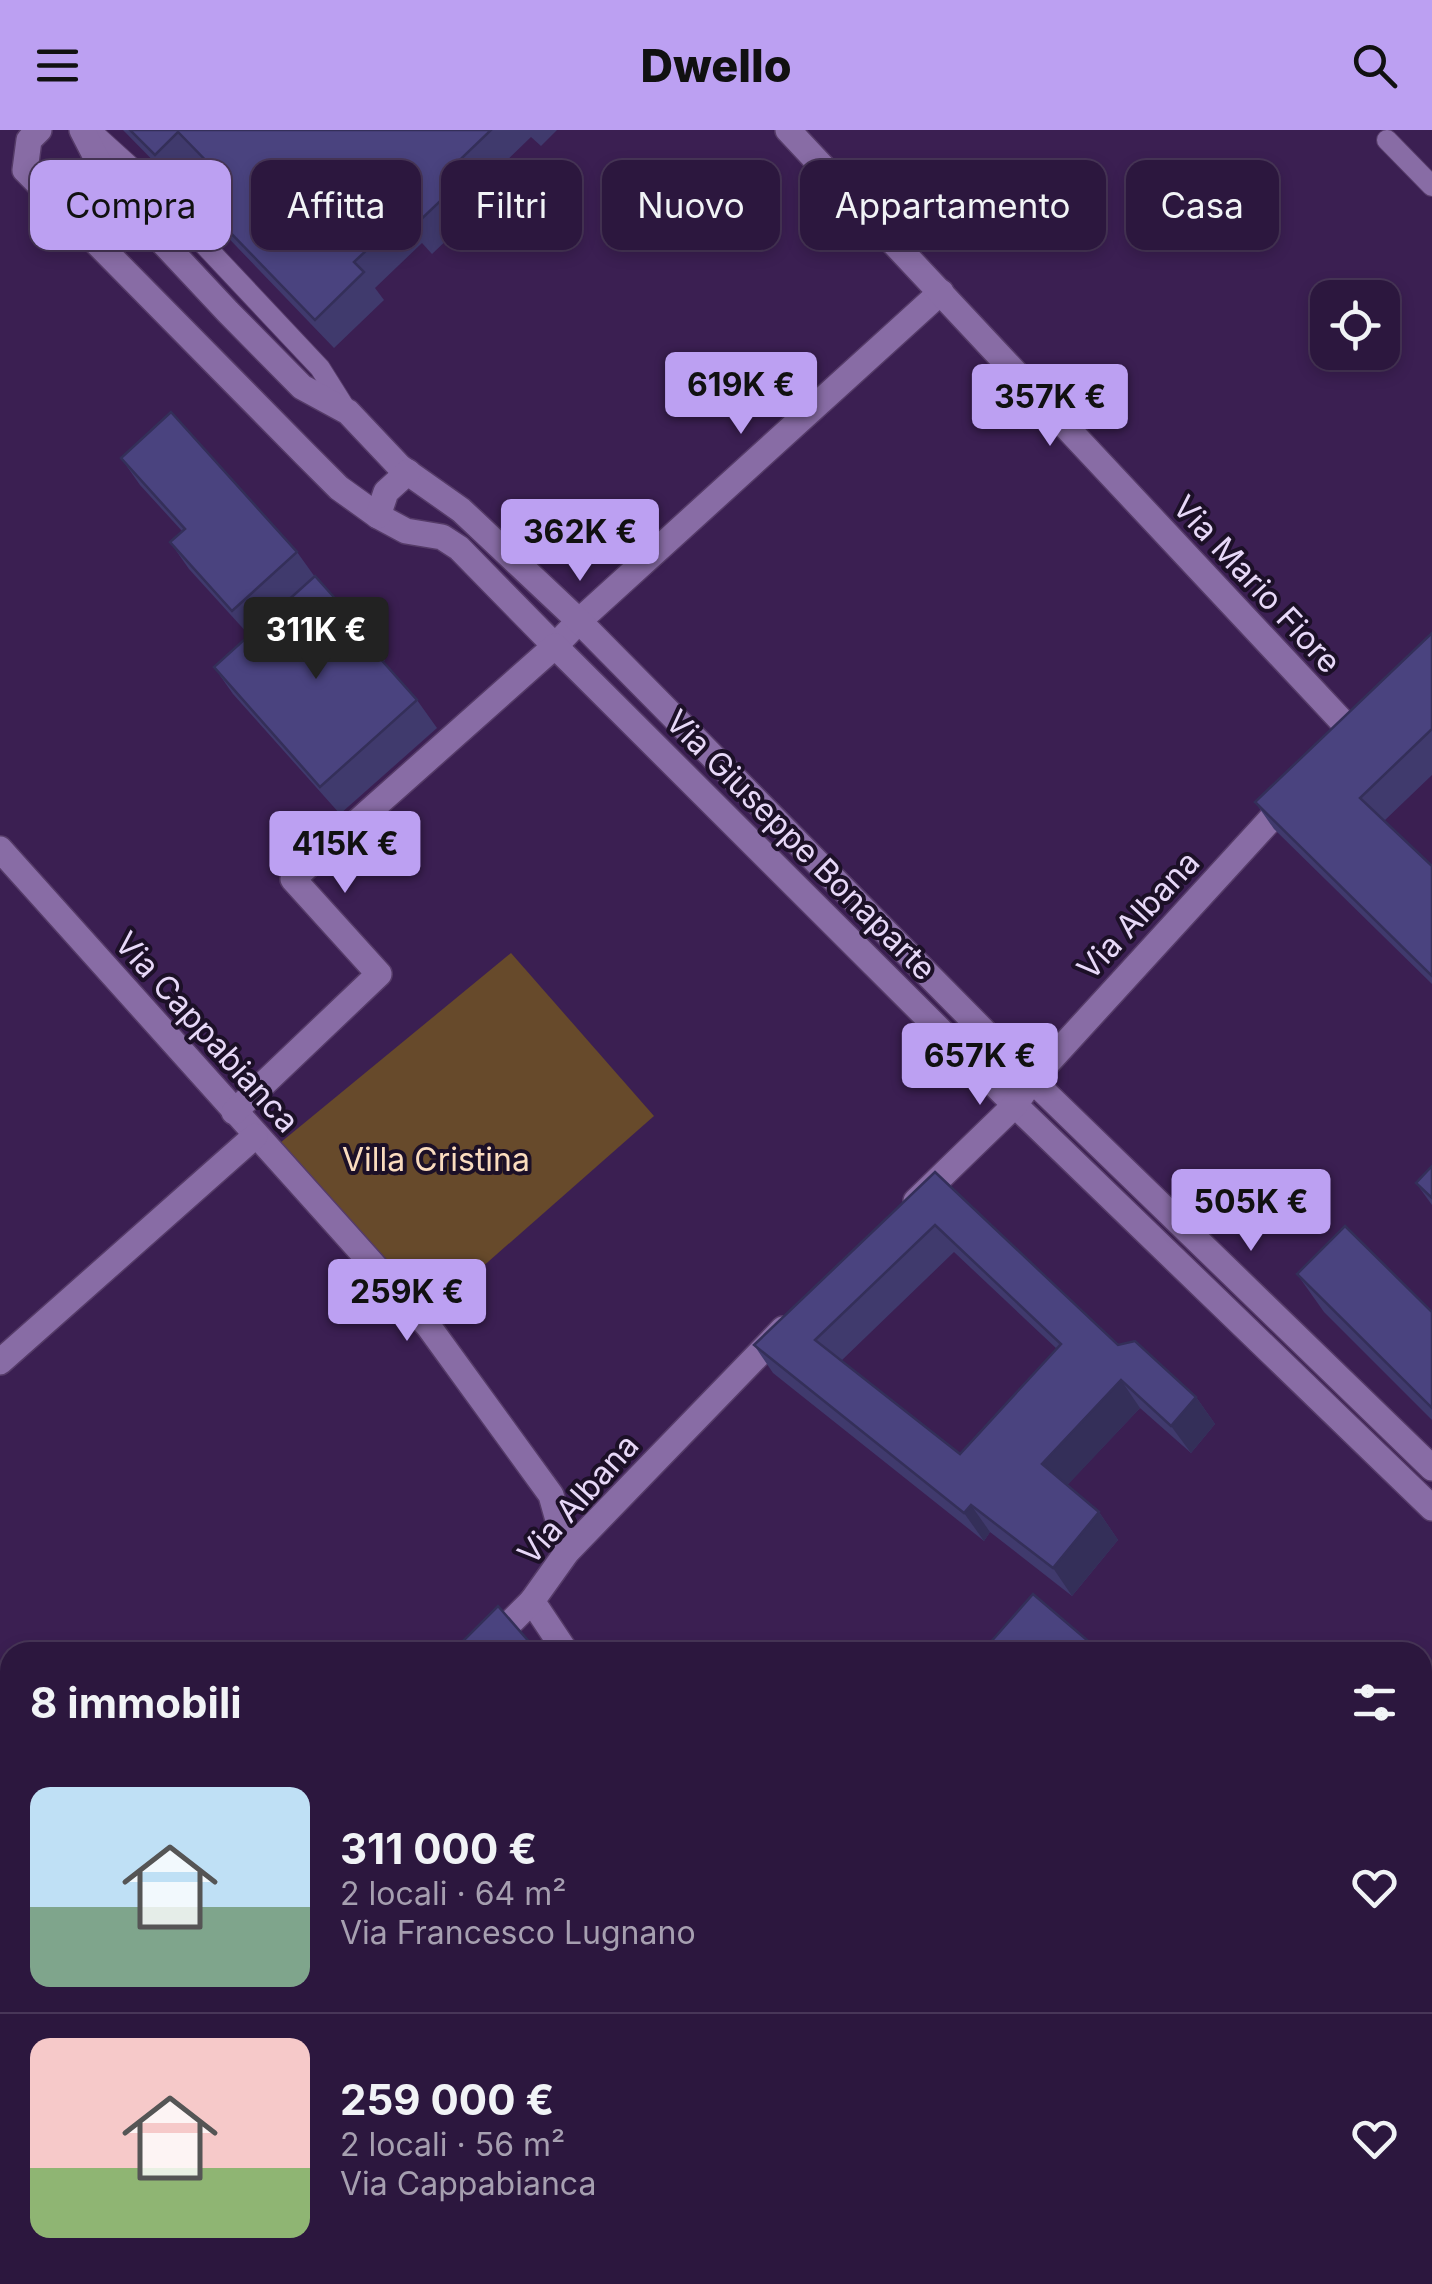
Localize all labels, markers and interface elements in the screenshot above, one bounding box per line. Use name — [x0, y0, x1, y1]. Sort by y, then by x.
icon: menu — [30, 38, 85, 93]
text: Dwello — [640, 38, 792, 93]
icon: search — [1347, 38, 1402, 93]
chip: Compra — [30, 160, 231, 250]
chip: Affitta — [251, 160, 421, 250]
chip: Filtri — [441, 160, 582, 250]
chip: Nuovo — [602, 160, 780, 250]
chip: Appartamento — [800, 160, 1106, 250]
chip: Casa — [1126, 160, 1279, 250]
map controls — [1310, 280, 1400, 370]
button: locate — [1310, 280, 1400, 370]
pin: 619K € — [660, 352, 822, 437]
pin: 357K € — [969, 364, 1131, 449]
text: 619K € — [687, 365, 795, 404]
text: 357K € — [994, 377, 1106, 416]
street label: Via Mario Fiore — [1165, 487, 1349, 681]
pin: 362K € — [499, 499, 661, 584]
text: 362K € — [523, 512, 637, 551]
pin: 311K € — [235, 597, 397, 682]
text: 311K € — [266, 610, 366, 649]
street label: Via Giuseppe Bonaparte — [658, 702, 944, 988]
pin: 415K € — [264, 811, 426, 896]
text: 415K € — [291, 824, 399, 863]
street label: Via Albana — [1069, 843, 1207, 987]
street label: Via Cappabianca — [107, 924, 307, 1140]
pin: 657K € — [899, 1023, 1061, 1108]
text: 657K € — [924, 1036, 1036, 1075]
park label: Villa Cristina — [342, 1140, 530, 1179]
pin: 505K € — [1170, 1169, 1332, 1254]
text: 505K € — [1194, 1182, 1308, 1221]
pin: 259K € — [326, 1259, 488, 1344]
text: 259K € — [350, 1272, 464, 1311]
street label: Via Albana — [510, 1426, 646, 1572]
icon: filters — [1347, 1675, 1402, 1730]
text: 8 immobili — [30, 1677, 242, 1728]
text: 311 000 € — [340, 1823, 537, 1874]
icon: home — [110, 1827, 230, 1947]
icon: heart — [1347, 1860, 1402, 1915]
text: 2 locali · 64 m² — [340, 1874, 566, 1913]
text: Via Francesco Lugnano — [340, 1913, 696, 1952]
text: 259 000 € — [340, 2074, 554, 2125]
icon: home — [110, 2078, 230, 2198]
icon: heart — [1347, 2111, 1402, 2166]
text: 2 locali · 56 m² — [340, 2125, 565, 2164]
text: Via Cappabianca — [340, 2164, 596, 2203]

